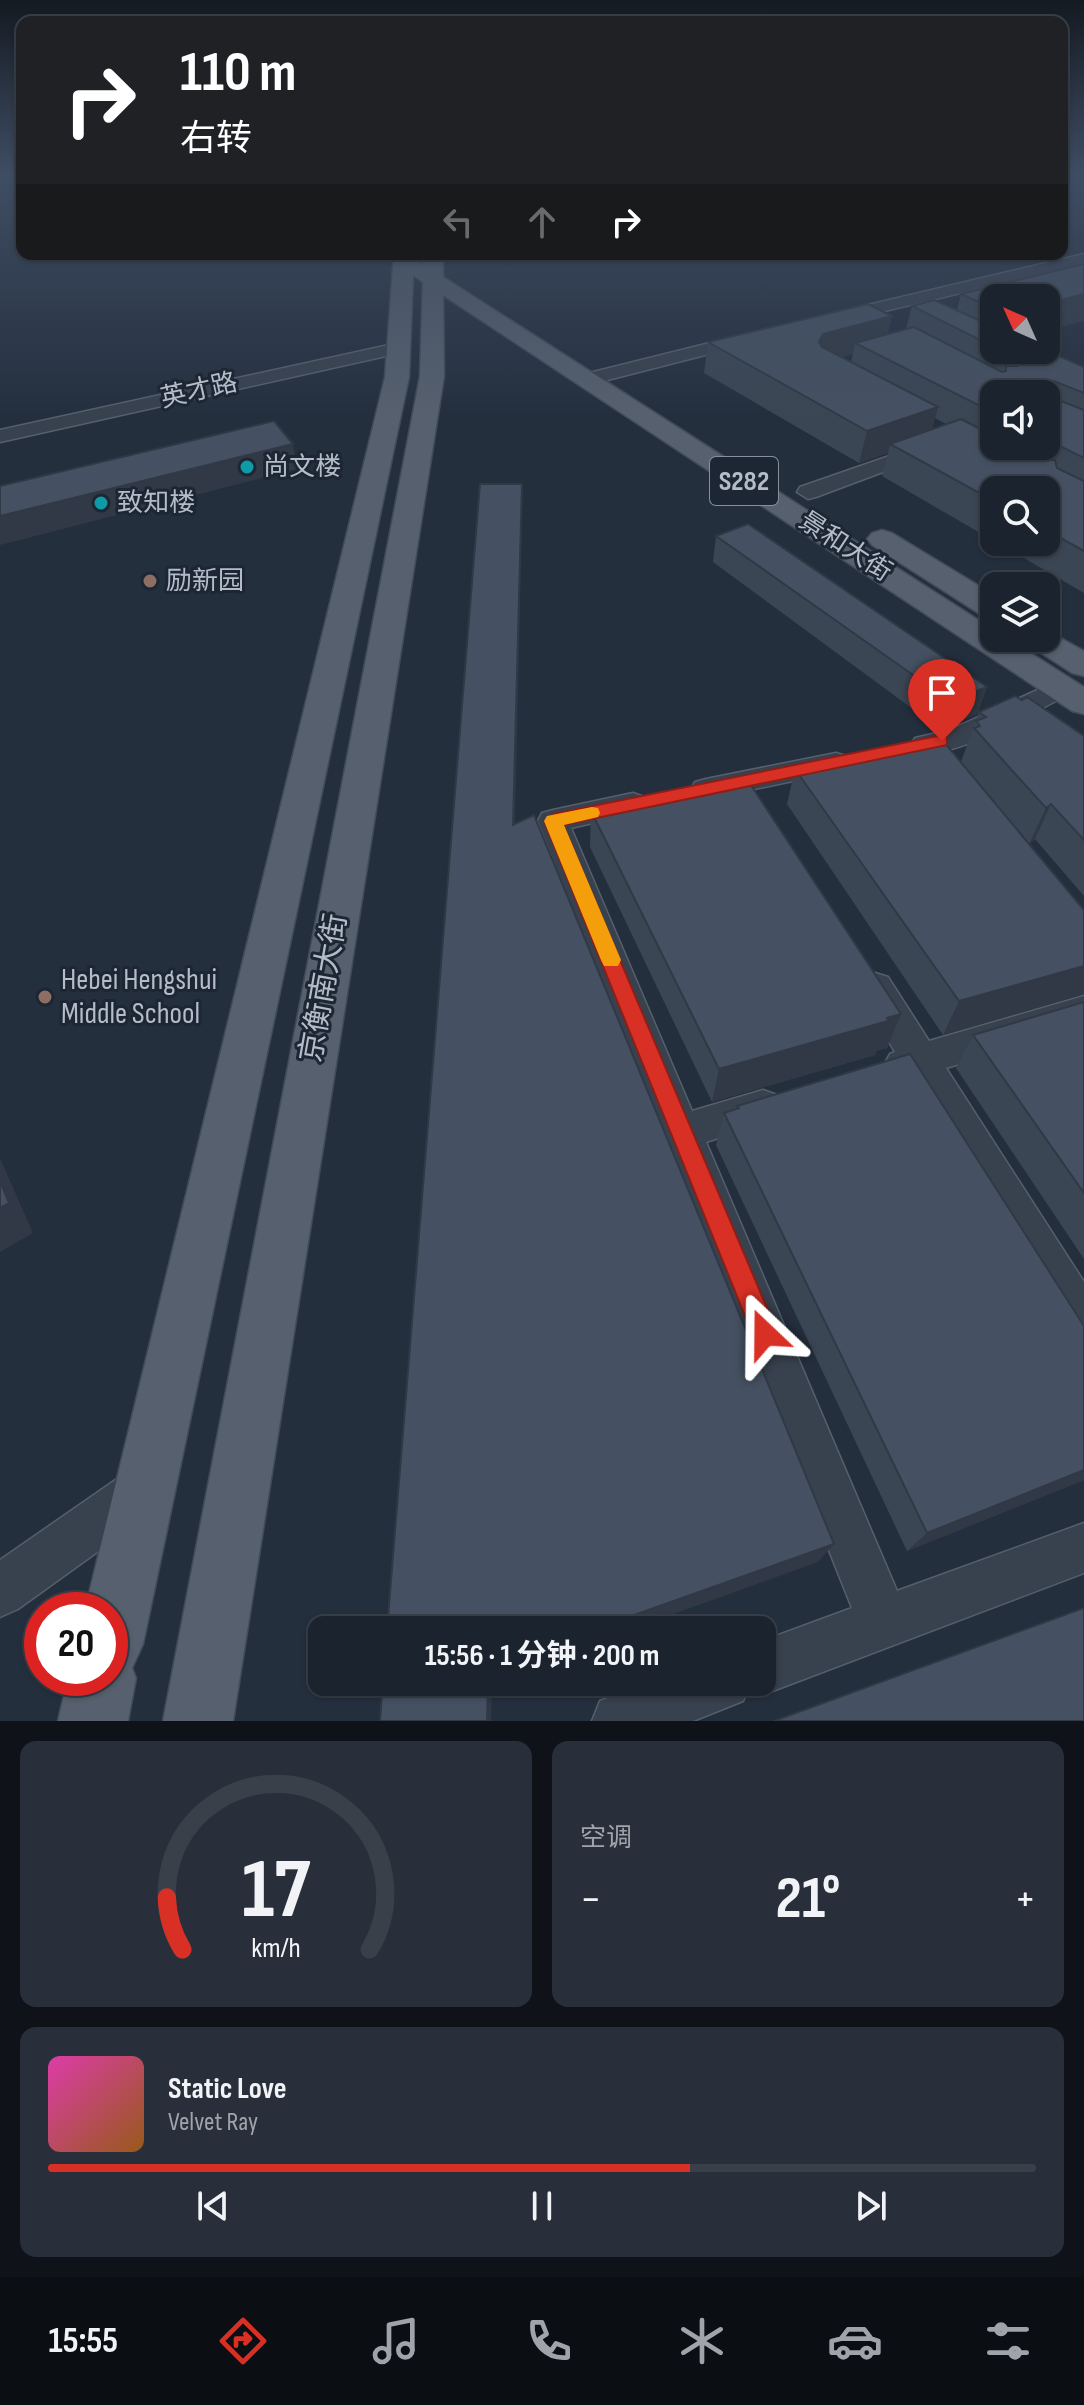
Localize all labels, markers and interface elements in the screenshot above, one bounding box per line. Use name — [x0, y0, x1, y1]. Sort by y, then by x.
text: 110 m — [180, 40, 296, 107]
icon: right — [48, 48, 152, 152]
text: 右转 — [180, 118, 252, 161]
icon: left — [436, 200, 480, 244]
icon: ahead — [520, 200, 564, 244]
icon: right — [604, 200, 648, 244]
north arrow — [980, 284, 1060, 364]
map controls — [980, 284, 1060, 652]
street label: 英才路 — [158, 367, 240, 415]
button: sound — [980, 380, 1060, 460]
place label: 尚文楼 — [263, 452, 341, 483]
road number: S282 — [710, 457, 778, 505]
marker: 尚文楼 — [238, 458, 256, 476]
button: search — [980, 476, 1060, 556]
place label: 致知楼 — [117, 488, 195, 519]
marker: 致知楼 — [92, 494, 110, 512]
street label: 景和大街 — [793, 506, 897, 588]
place label: 励新园 — [166, 566, 244, 597]
marker: 励新园 — [141, 572, 159, 590]
button: layers — [980, 572, 1060, 652]
pin — [908, 659, 976, 741]
icon: arrive — [920, 671, 964, 715]
street label: 京衡南大街 — [293, 911, 355, 1065]
place label: Hebei Hengshui Middle School — [61, 962, 217, 1032]
marker: Hebei Hengshui Middle School — [36, 988, 54, 1006]
position arrow — [723, 1292, 807, 1376]
speed limit sign: 20 — [24, 1592, 128, 1696]
text: 15:56 · 1 分钟 · 200 m — [425, 1638, 659, 1674]
text: 空调 — [580, 1823, 632, 1854]
text: 17 — [242, 1841, 311, 1941]
text: 21° — [775, 1863, 841, 1935]
text: − — [580, 1873, 602, 1926]
text: + — [1014, 1873, 1036, 1926]
text: km/h — [251, 1931, 301, 1966]
text: Static Love — [168, 2071, 287, 2107]
text: Velvet Ray — [168, 2107, 258, 2138]
icon: previous — [191, 2184, 235, 2228]
icon: pause — [520, 2184, 564, 2228]
icon: next — [849, 2184, 893, 2228]
icon: directions — [215, 2313, 271, 2369]
icon: music — [368, 2313, 424, 2369]
icon: phone — [521, 2313, 577, 2369]
icon: climate — [674, 2313, 730, 2369]
icon: car — [827, 2313, 883, 2369]
icon: filters — [980, 2313, 1036, 2369]
text: 15:55 — [48, 2320, 118, 2363]

